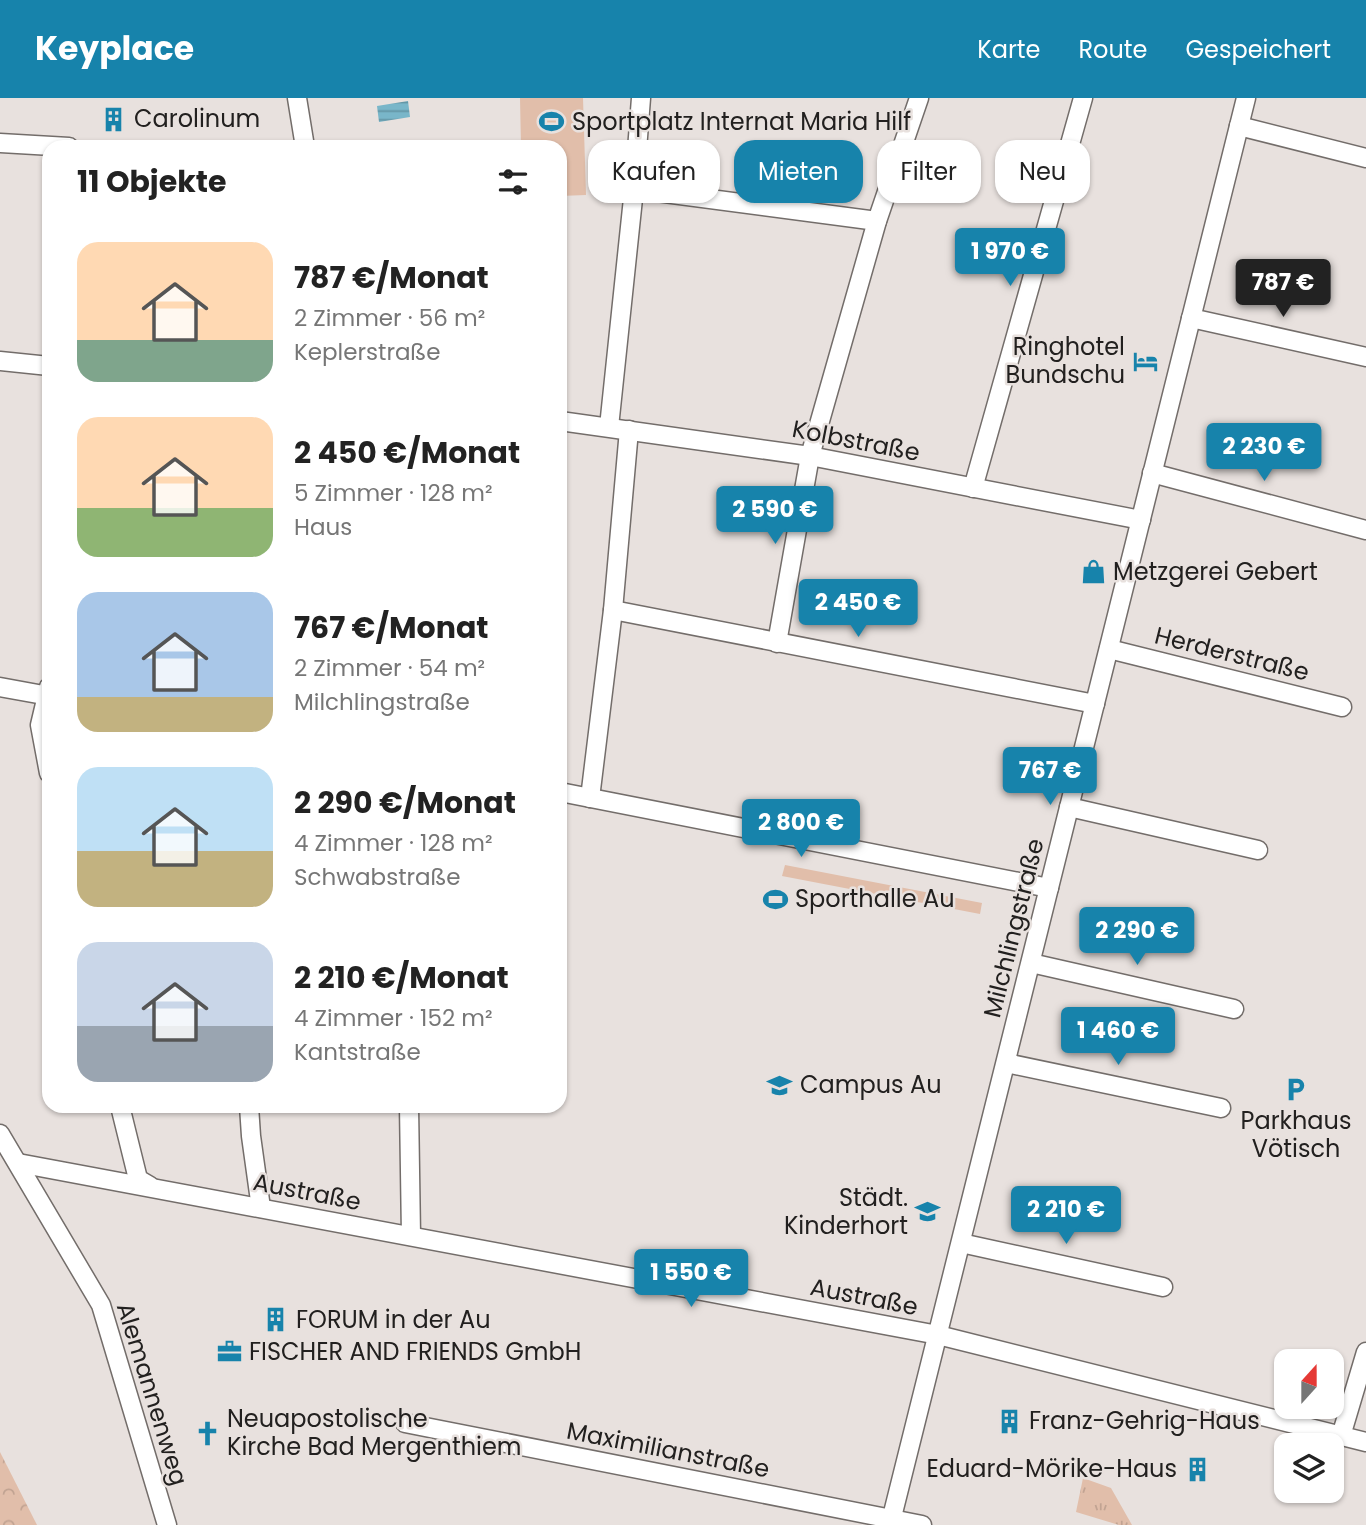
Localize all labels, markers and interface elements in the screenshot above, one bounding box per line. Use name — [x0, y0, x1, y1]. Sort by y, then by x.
text: Keyplace — [35, 25, 194, 72]
text: Karte — [977, 33, 1040, 66]
text: Route — [1078, 33, 1147, 66]
text: Gespeichert — [1185, 33, 1331, 66]
place label: Carolinum — [134, 102, 260, 135]
building icon: Carolinum — [100, 105, 128, 133]
place label: Sportplatz Internat Maria Hilf — [572, 105, 911, 138]
sports icon: Sportplatz Internat Maria Hilf — [538, 108, 566, 136]
chip: Kaufen — [588, 140, 720, 203]
chip: Mieten — [734, 140, 863, 203]
chip: Filter — [877, 140, 981, 203]
chip: Neu — [995, 140, 1090, 203]
text: 11 Objekte — [77, 160, 226, 203]
icon: filters — [494, 163, 532, 201]
pin: 1 970 € — [945, 228, 1075, 288]
text: 1 970 € — [971, 235, 1049, 267]
text: 787 €/Monat — [294, 256, 489, 299]
pin: 787 € — [1234, 260, 1332, 319]
text: 787 € — [1252, 266, 1314, 298]
icon: home — [133, 270, 217, 354]
text: 2 Zimmer · 56 m² — [294, 302, 485, 334]
place label: Ringhotel Bundschu — [1006, 330, 1125, 391]
text: Keplerstraße — [294, 336, 441, 368]
hotel icon: Ringhotel Bundschu — [1131, 347, 1159, 375]
street label: Kolbstraße — [789, 412, 923, 469]
pin: 2 230 € — [1199, 424, 1329, 483]
text: 2 230 € — [1222, 430, 1306, 462]
text: 2 450 €/Monat — [294, 431, 520, 474]
icon: home — [133, 445, 217, 529]
text: 5 Zimmer · 128 m² — [294, 477, 493, 509]
pin: 2 590 € — [710, 486, 840, 546]
text: 2 590 € — [732, 493, 818, 525]
text: Haus — [294, 511, 352, 543]
place label: Metzgerei Gebert — [1113, 555, 1318, 588]
shop icon: Metzgerei Gebert — [1079, 558, 1107, 586]
pin: 2 450 € — [793, 580, 923, 639]
text: 2 450 € — [815, 586, 901, 618]
text: 767 €/Monat — [294, 606, 488, 649]
street label: Herderstraße — [1151, 618, 1313, 689]
icon: home — [133, 620, 217, 704]
text: 2 Zimmer · 54 m² — [294, 652, 485, 684]
text: Milchlingstraße — [294, 686, 470, 718]
pin: 767 € — [1001, 748, 1099, 807]
text: 767 € — [1019, 754, 1081, 786]
text: 2 290 €/Monat — [294, 781, 516, 824]
icon: home — [133, 795, 217, 879]
pin: 2 800 € — [736, 800, 866, 859]
text: 2 800 € — [758, 806, 844, 838]
text: 4 Zimmer · 128 m² — [294, 827, 493, 859]
street label: Milchlingstraße — [975, 835, 1052, 1021]
text: Schwabstraße — [294, 861, 461, 893]
place label: Sporthalle Au — [795, 882, 955, 915]
sports icon: Sporthalle Au — [761, 885, 789, 913]
pin: 2 290 € — [1072, 908, 1202, 967]
text: 2 290 € — [1095, 914, 1179, 946]
text: 2 210 €/Monat — [294, 956, 509, 999]
icon: home — [133, 970, 217, 1054]
text: 4 Zimmer · 152 m² — [294, 1002, 493, 1034]
pin: 1 460 € — [1053, 1007, 1183, 1067]
text: 1 460 € — [1077, 1014, 1159, 1046]
text: Kantstraße — [294, 1036, 421, 1068]
place label: Campus Au — [800, 1068, 942, 1101]
school or university icon: Campus Au — [766, 1071, 794, 1099]
parking icon: Parkhaus Vötisch — [1282, 1076, 1310, 1104]
place label: Parkhaus Vötisch — [1241, 1104, 1351, 1165]
street label: Austraße — [250, 1165, 364, 1218]
place label: Städt. Kinderhort — [784, 1181, 908, 1242]
pin: 2 210 € — [1001, 1186, 1131, 1246]
text: 2 210 € — [1027, 1193, 1105, 1225]
school or university icon: Städt. Kinderhort — [914, 1198, 942, 1226]
pin: 1 550 € — [626, 1250, 756, 1309]
text: 1 550 € — [650, 1256, 732, 1288]
street label: Austraße — [807, 1270, 921, 1323]
street label: Alemannenweg — [109, 1298, 196, 1489]
place label: FORUM in der Au — [296, 1303, 491, 1336]
building icon: FORUM in der Au — [262, 1306, 290, 1334]
place label: FISCHER AND FRIENDS GmbH — [249, 1335, 581, 1368]
office icon: FISCHER AND FRIENDS GmbH — [215, 1338, 243, 1366]
north arrow — [1274, 1349, 1344, 1419]
map controls — [1274, 1349, 1344, 1503]
place label: Neuapostolische Kirche Bad Mergenthiem — [227, 1402, 522, 1463]
place label: Franz-Gehrig-Haus — [1029, 1404, 1260, 1437]
building icon: Franz-Gehrig-Haus — [995, 1407, 1023, 1435]
street label: Maximilianstraße — [564, 1414, 772, 1485]
church icon: Neuapostolische Kirche Bad Mergenthiem — [193, 1419, 221, 1447]
button: layers — [1274, 1433, 1344, 1503]
place label: Eduard-Mörike-Haus — [926, 1452, 1177, 1485]
building icon: Eduard-Mörike-Haus — [1183, 1455, 1211, 1483]

